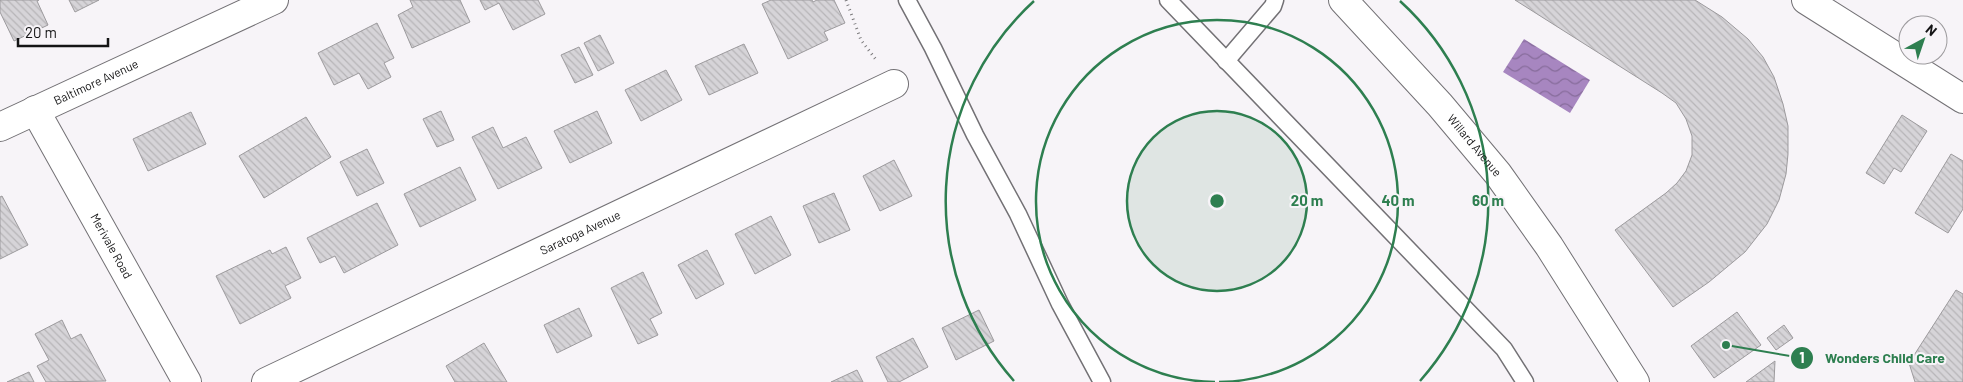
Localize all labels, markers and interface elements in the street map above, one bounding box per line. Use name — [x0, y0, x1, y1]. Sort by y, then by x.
scale bar — [18, 15, 108, 47]
north arrow — [1898, 15, 1948, 65]
text: N — [1923, 20, 1941, 39]
text: 20 m — [25, 23, 57, 41]
street label: Baltimore Avenue — [51, 56, 140, 107]
street label: Willard Avenue — [1445, 111, 1505, 179]
text: 20 m — [1291, 191, 1323, 209]
text: 40 m — [1381, 191, 1415, 209]
text: 60 m — [1472, 191, 1504, 209]
centre of rings — [1208, 192, 1226, 210]
street label: Saratoga Avenue — [537, 207, 622, 257]
street label: Merivale Road — [88, 211, 136, 281]
callout: Wonders Child Care — [1790, 344, 1955, 373]
text: 1 — [1799, 348, 1805, 366]
text: Wonders Child Care — [1825, 349, 1945, 366]

